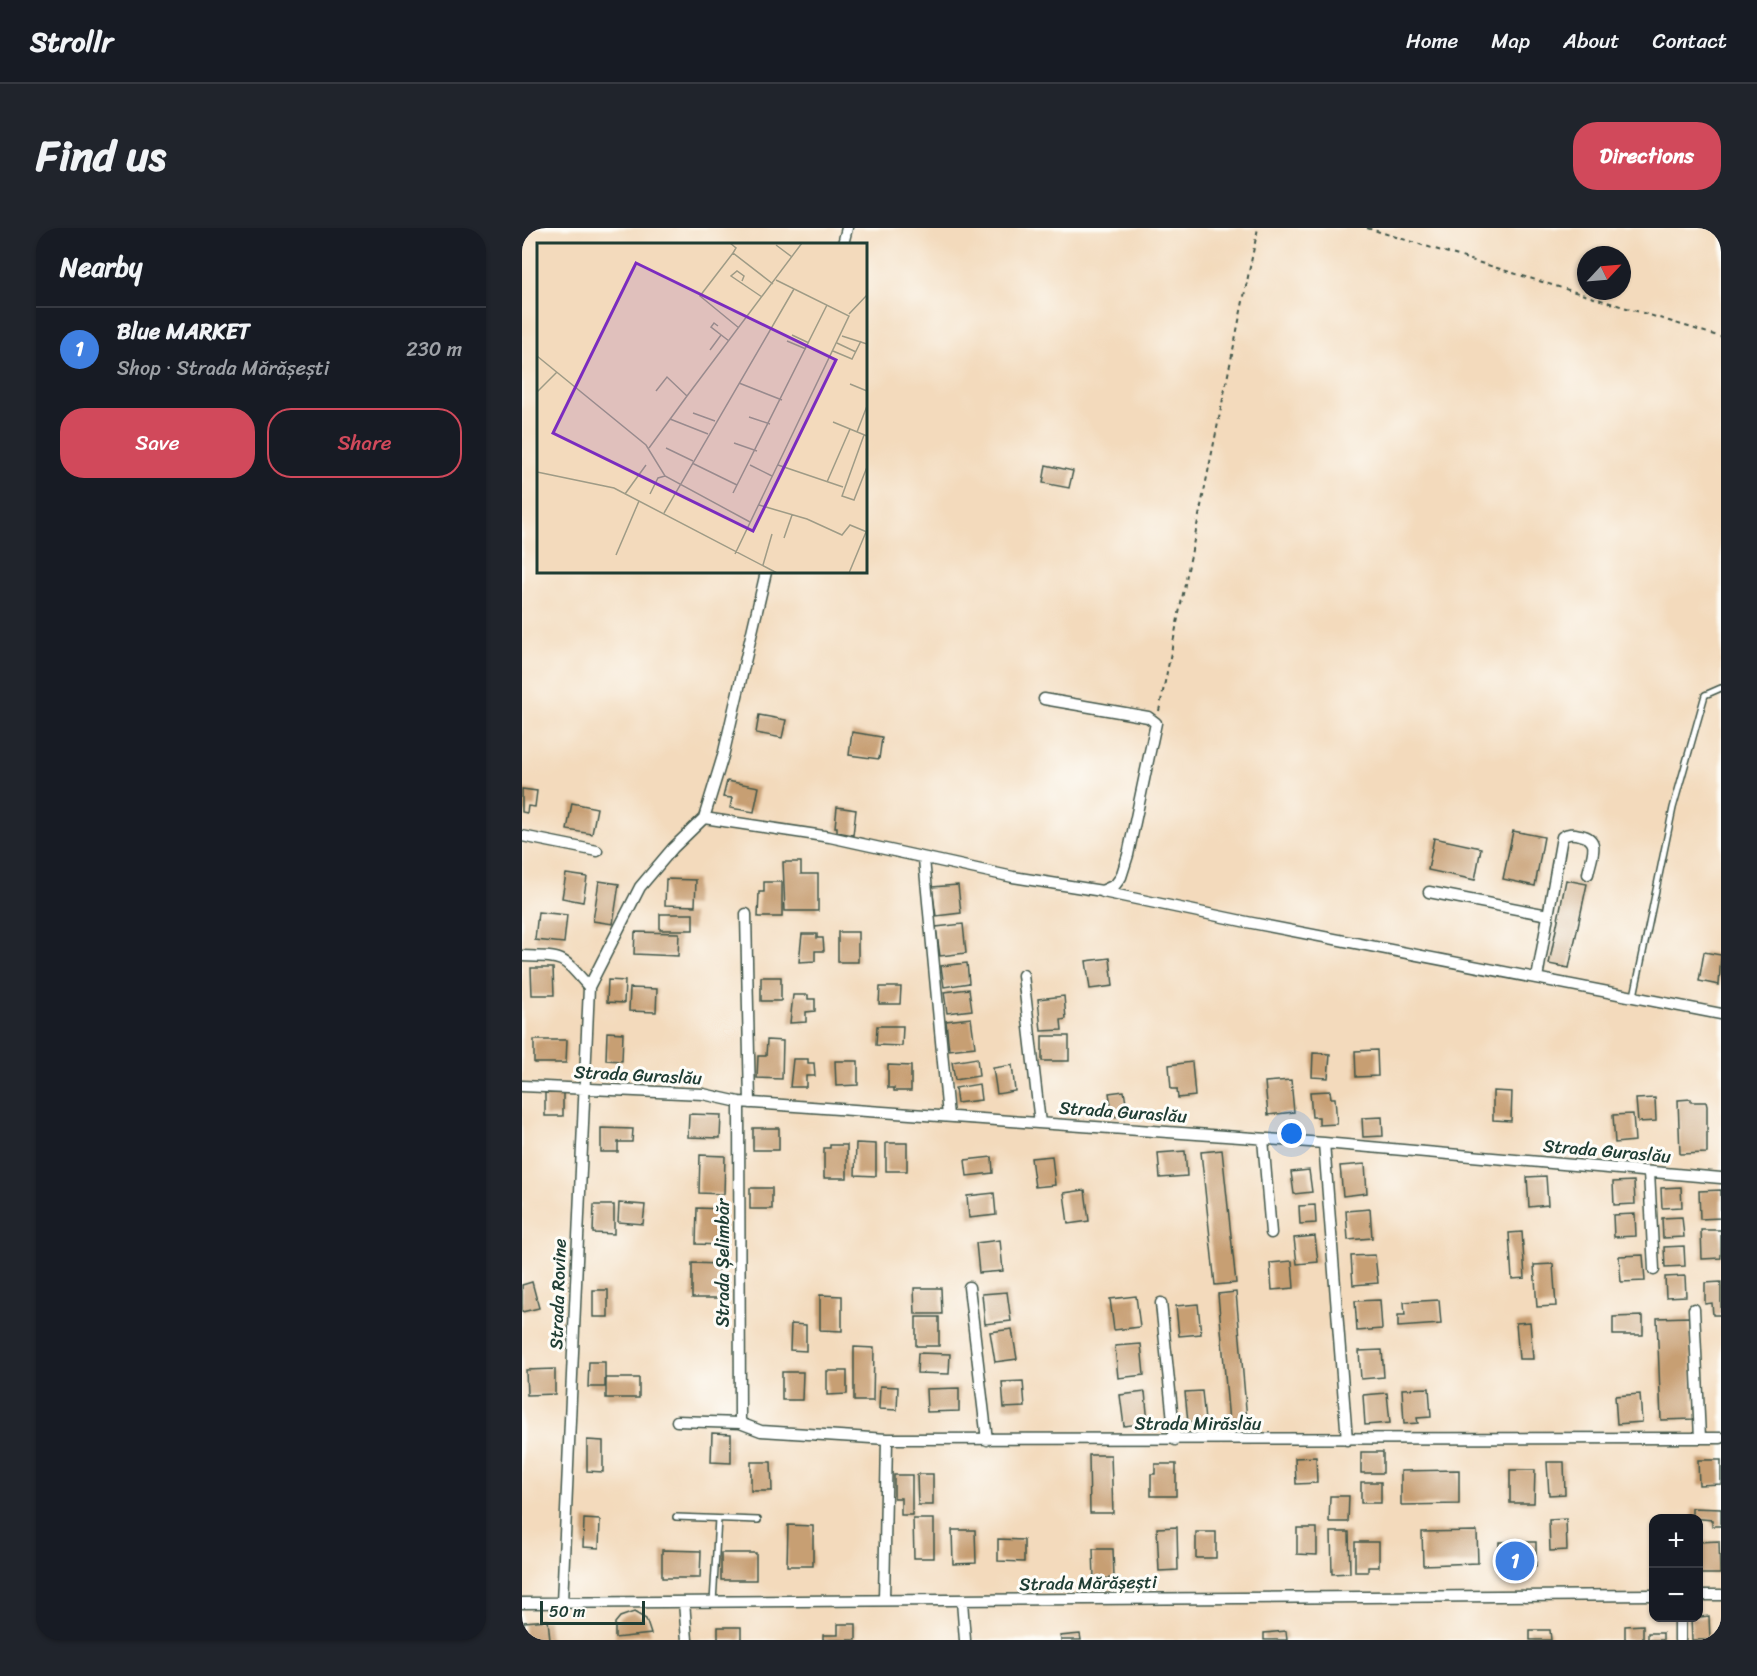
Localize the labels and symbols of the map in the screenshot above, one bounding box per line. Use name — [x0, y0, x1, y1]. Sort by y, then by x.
inset map — [537, 243, 867, 573]
north arrow — [1577, 246, 1631, 300]
street label: Strada Guraslău — [573, 1056, 703, 1094]
street label: Strada Guraslău — [1058, 1092, 1188, 1132]
your location — [1277, 1119, 1306, 1148]
street label: Strada Guraslău — [1542, 1129, 1673, 1173]
street label: Strada Șelimbăr — [707, 1197, 739, 1327]
street label: Strada Rovine — [540, 1238, 576, 1350]
street label: Strada Mirăslău — [1135, 1408, 1262, 1440]
pin: 1 — [1496, 1538, 1534, 1584]
street label: Strada Mărășești — [1019, 1566, 1158, 1600]
scale bar — [540, 1598, 645, 1626]

